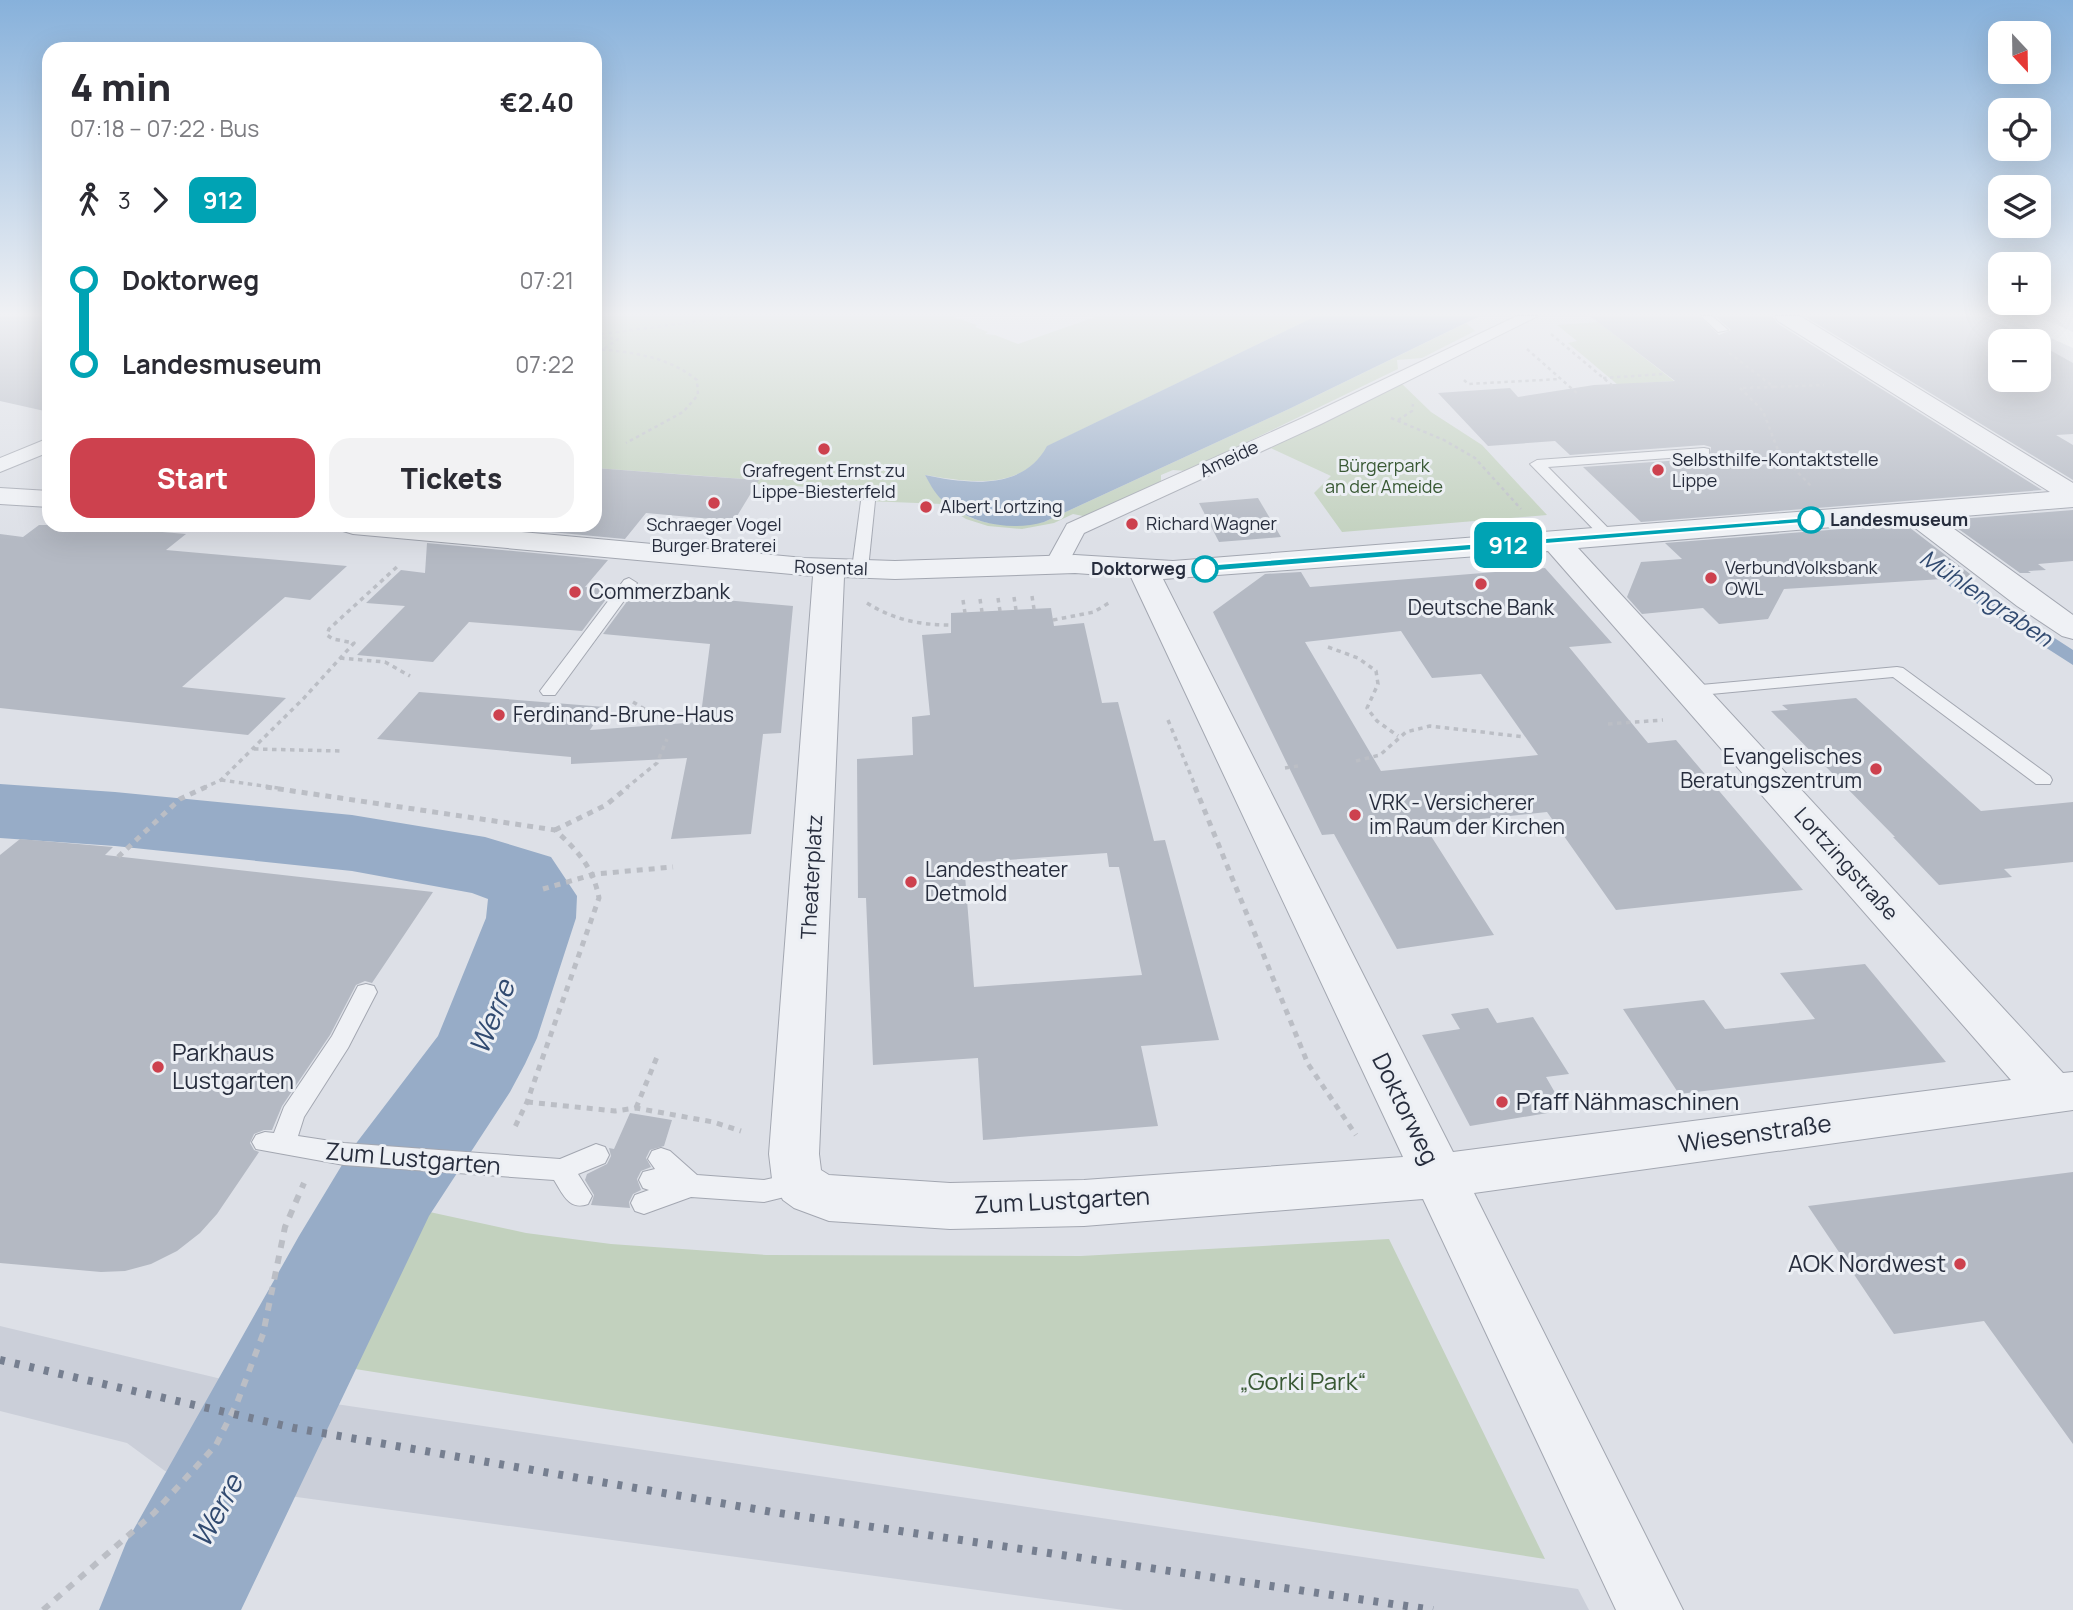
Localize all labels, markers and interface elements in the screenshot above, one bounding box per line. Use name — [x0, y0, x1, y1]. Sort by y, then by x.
north arrow — [1988, 21, 2051, 84]
map controls — [1988, 21, 2051, 392]
text: 4 min — [70, 60, 171, 112]
text: €2.40 — [500, 84, 574, 120]
button: locate — [1988, 98, 2051, 161]
text: 07:18 – 07:22 · Bus — [70, 112, 259, 144]
button: layers — [1988, 175, 2051, 238]
icon: walk — [70, 181, 108, 219]
icon: forward — [141, 181, 179, 219]
text: 912 — [203, 183, 242, 216]
text: 3 — [118, 184, 131, 216]
button: + — [1988, 252, 2051, 315]
text: Doktorweg — [122, 262, 259, 298]
text: 07:21 — [519, 264, 574, 296]
button: − — [1988, 329, 2051, 392]
text: Landesmuseum — [122, 346, 322, 382]
text: 07:22 — [515, 348, 574, 380]
street label: Ameide — [1195, 434, 1262, 482]
button: Start — [70, 438, 315, 518]
button: Tickets — [329, 438, 574, 518]
marker: Grafregent Ernst zu Lippe-Biesterfeld — [816, 441, 832, 457]
place label: Selbsthilfe-Kontaktstelle Lippe — [1672, 447, 1879, 492]
park label: Bürgerpark an der Ameide — [1325, 453, 1443, 498]
place label: Grafregent Ernst zu Lippe-Biesterfeld — [743, 458, 905, 503]
marker: Selbsthilfe-Kontaktstelle Lippe — [1650, 462, 1666, 478]
place label: Albert Lortzing — [940, 494, 1063, 518]
marker: Schraeger Vogel Burger Braterei — [706, 495, 722, 511]
marker: Albert Lortzing — [918, 499, 934, 515]
marker: Landesmuseum — [1798, 507, 1824, 533]
place label: Landesmuseum — [1830, 507, 1968, 531]
place label: Richard Wagner — [1146, 511, 1278, 535]
place label: Schraeger Vogel Burger Braterei — [646, 512, 782, 557]
marker: Richard Wagner — [1124, 516, 1140, 532]
line badge: 912 — [1468, 522, 1548, 568]
text: 912 — [1488, 528, 1528, 561]
water label: Mühlengraben — [1914, 541, 2060, 654]
street label: Rosental — [794, 554, 868, 580]
place label: VerbundVolksbank OWL — [1725, 555, 1879, 600]
place label: Doktorweg — [1091, 556, 1186, 580]
marker: Doktorweg — [1192, 556, 1218, 582]
marker: VerbundVolksbank OWL — [1703, 570, 1719, 586]
marker: Deutsche Bank — [1473, 576, 1489, 592]
place label: Commerzbank — [589, 577, 731, 605]
marker: Commerzbank — [567, 584, 583, 600]
place label: Deutsche Bank — [1408, 593, 1555, 621]
place label: Ferdinand-Brune-Haus — [513, 700, 734, 728]
marker: Ferdinand-Brune-Haus — [491, 707, 507, 723]
place label: Evangelisches Beratungszentrum — [1680, 742, 1862, 794]
marker: Evangelisches Beratungszentrum — [1868, 761, 1884, 777]
place label: VRK - Versicherer im Raum der Kirchen — [1369, 788, 1565, 840]
street label: Lortzingstraße — [1788, 801, 1905, 926]
marker: VRK - Versicherer im Raum der Kirchen — [1347, 807, 1363, 823]
street label: Theaterplatz — [794, 814, 828, 940]
place label: Landestheater Detmold — [925, 855, 1068, 907]
marker: Landestheater Detmold — [903, 874, 919, 890]
water label: Werre — [459, 972, 524, 1060]
place label: Parkhaus Lustgarten — [172, 1035, 294, 1096]
street label: Doktorweg — [1365, 1047, 1448, 1170]
marker: Parkhaus Lustgarten — [150, 1059, 166, 1075]
place label: Pfaff Nähmaschinen — [1516, 1084, 1739, 1117]
marker: Pfaff Nähmaschinen — [1494, 1094, 1510, 1110]
street label: Wiesenstraße — [1676, 1105, 1833, 1160]
street label: Zum Lustgarten — [324, 1133, 502, 1182]
street label: Zum Lustgarten — [973, 1178, 1151, 1221]
place label: AOK Nordwest — [1788, 1246, 1946, 1279]
marker: AOK Nordwest — [1952, 1256, 1968, 1272]
park label: „Gorki Park“ — [1239, 1364, 1367, 1397]
water label: Werre — [181, 1466, 252, 1554]

